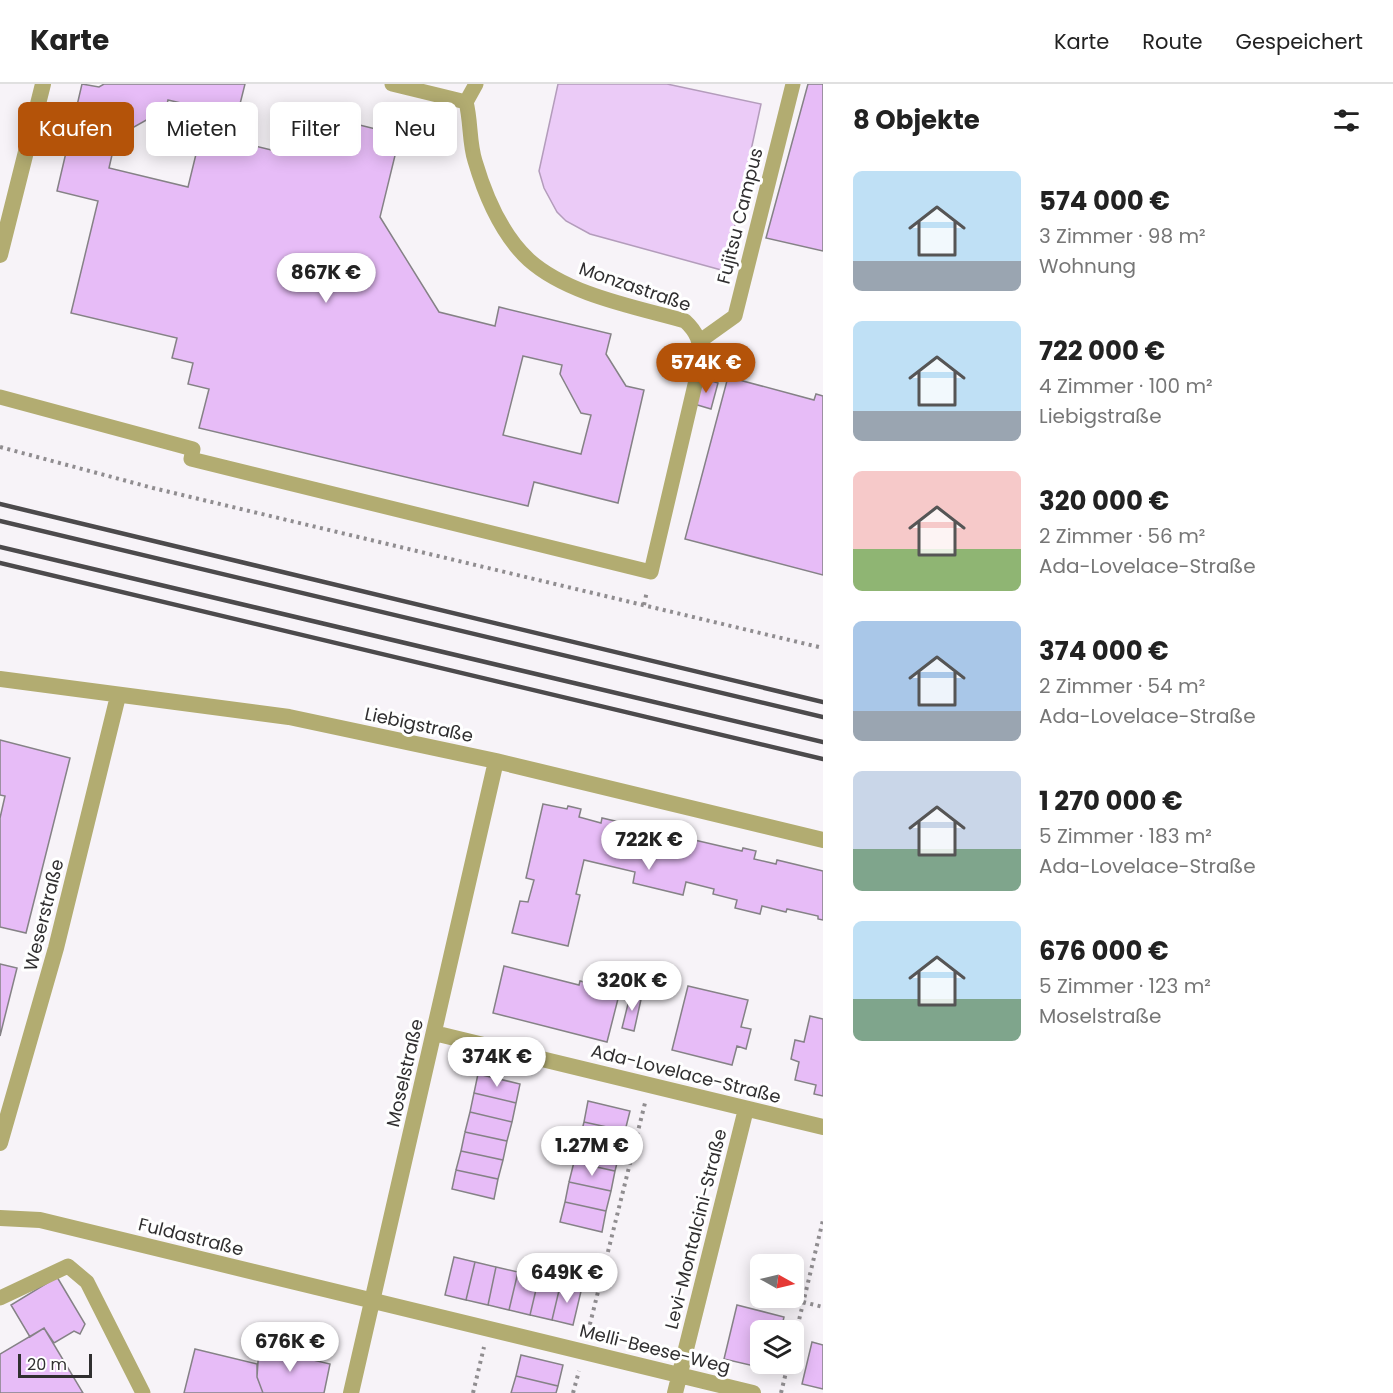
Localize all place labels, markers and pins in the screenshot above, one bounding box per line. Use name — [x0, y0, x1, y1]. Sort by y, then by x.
pin: 867K € — [277, 253, 375, 304]
pin: 574K € — [657, 343, 755, 394]
pin: 722K € — [600, 820, 698, 871]
pin: 320K € — [583, 961, 681, 1012]
pin: 374K € — [448, 1037, 546, 1088]
pin: 1.27M € — [537, 1126, 647, 1177]
pin: 649K € — [518, 1253, 616, 1304]
pin: 676K € — [241, 1322, 339, 1373]

